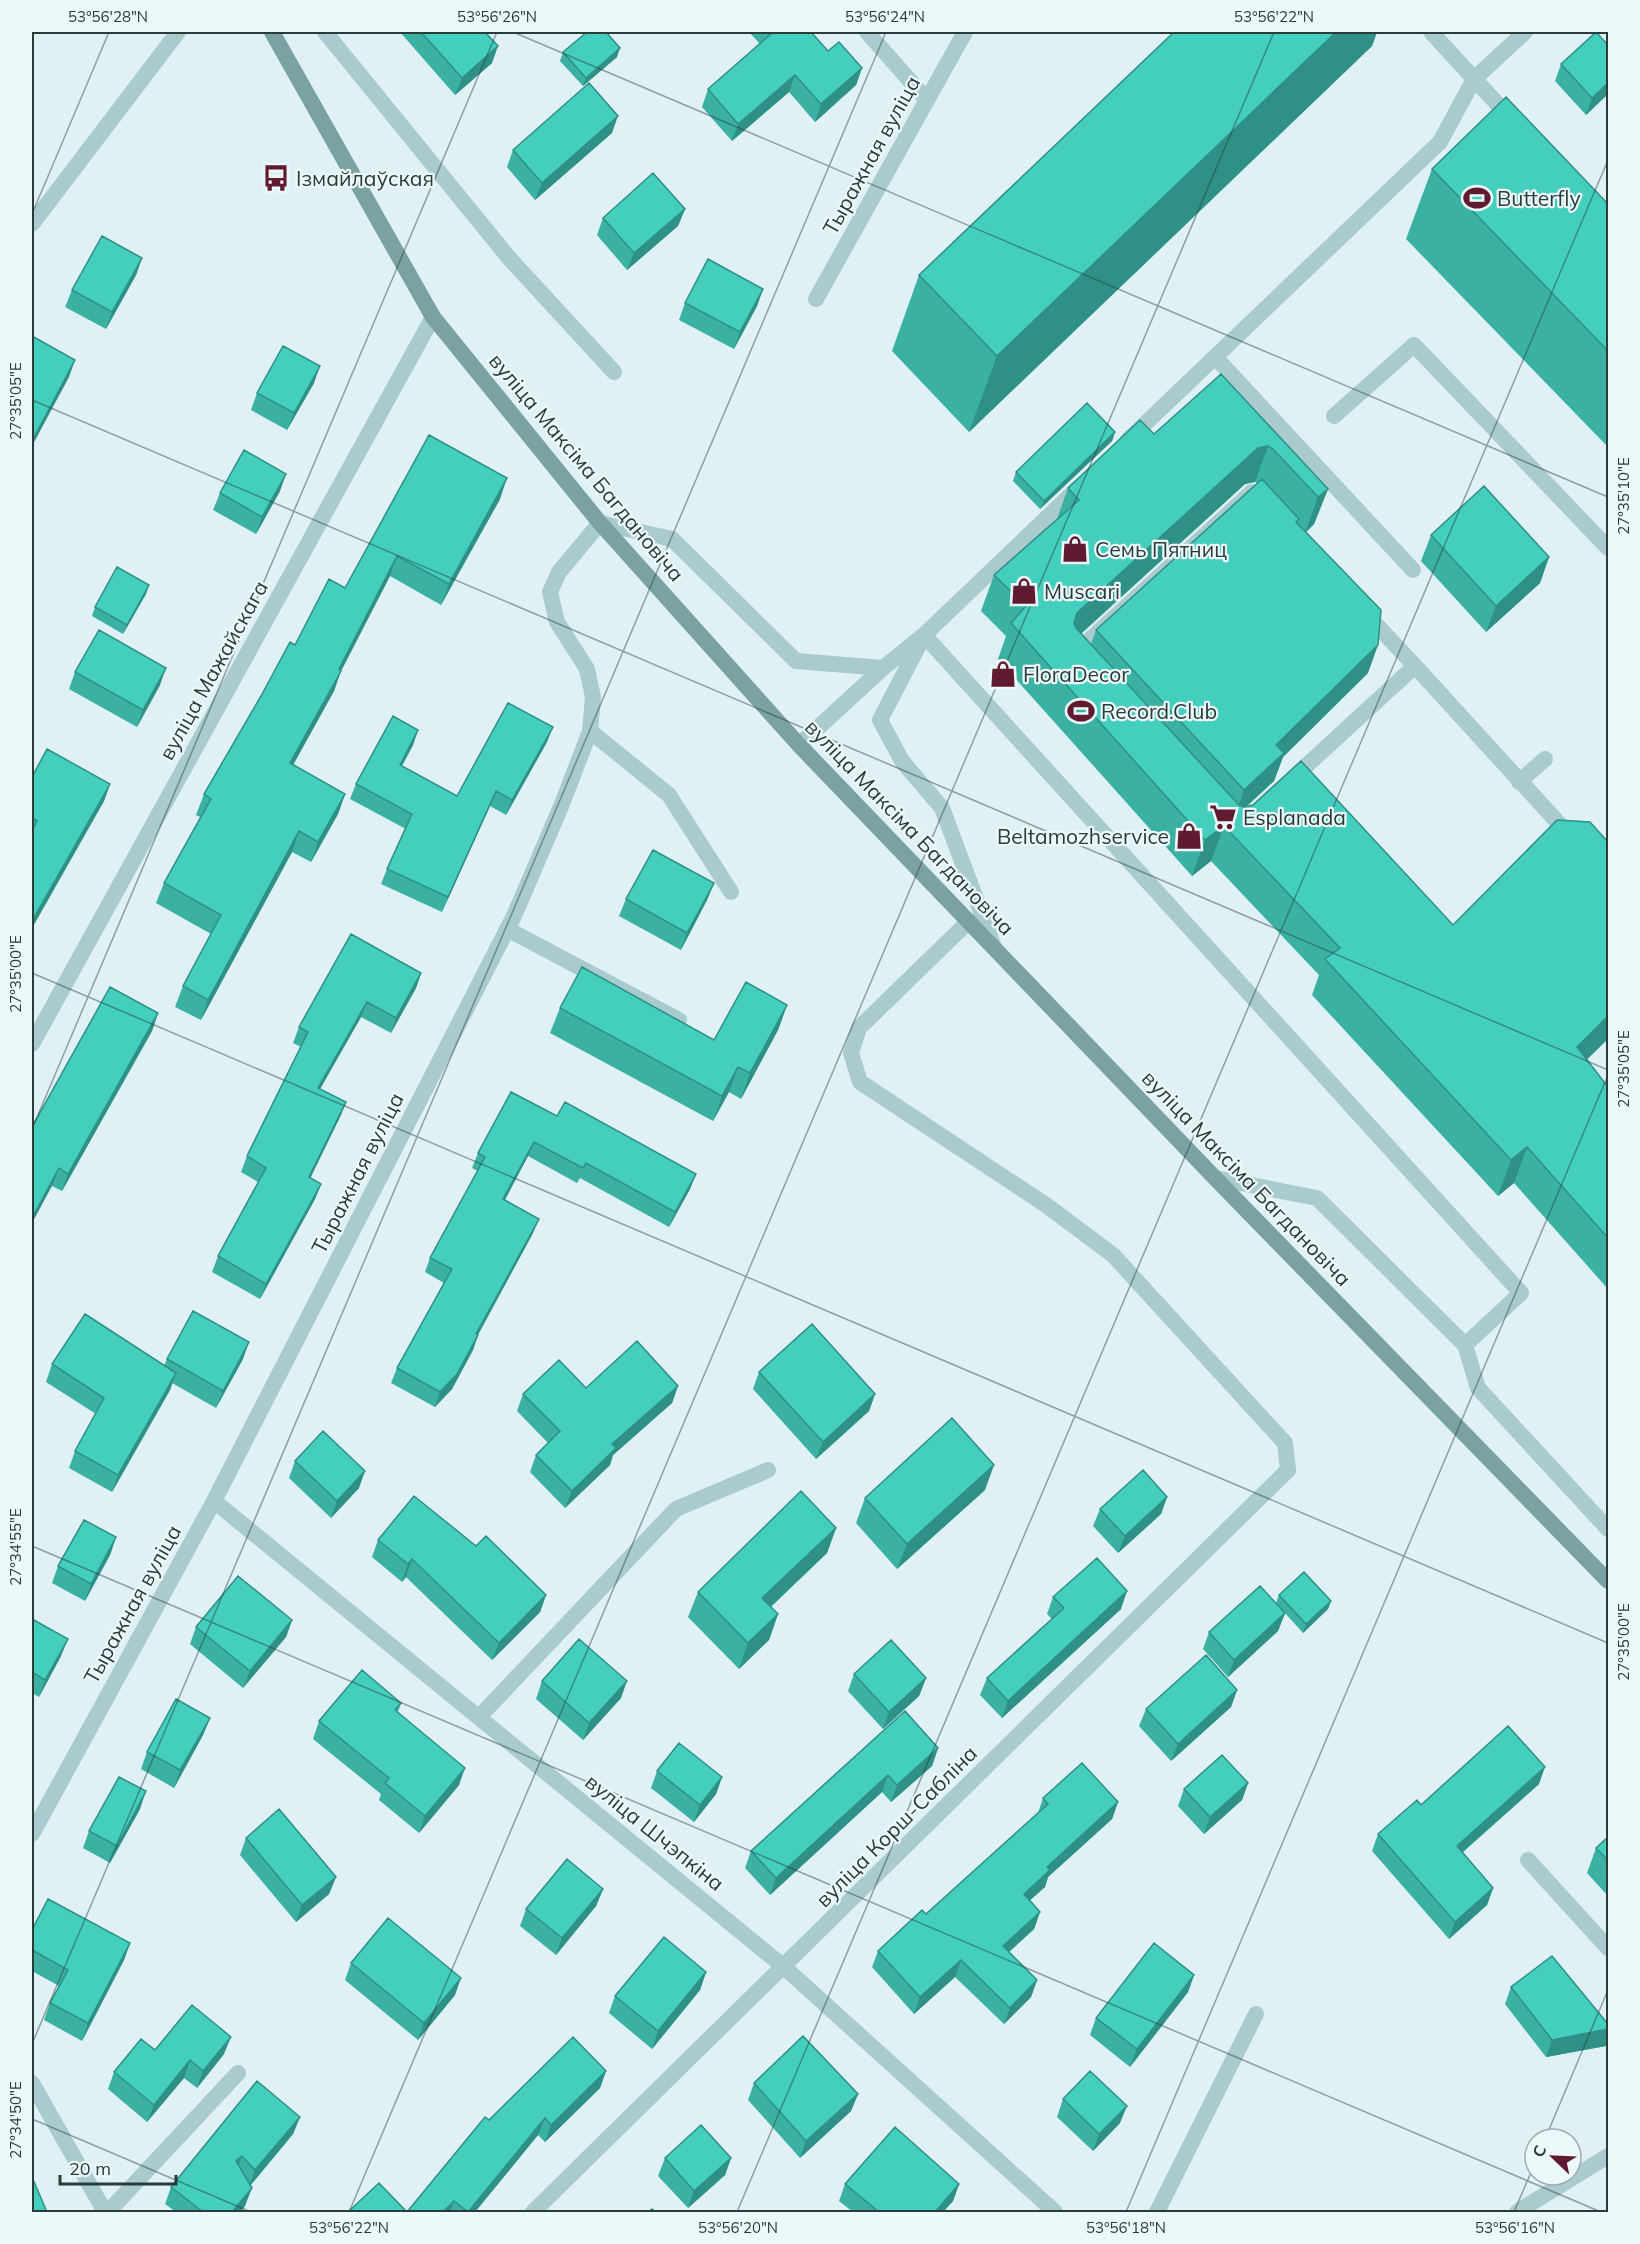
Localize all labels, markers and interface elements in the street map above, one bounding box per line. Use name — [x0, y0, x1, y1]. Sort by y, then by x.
text: 53°56'28"N — [68, 7, 148, 26]
text: 53°56'26"N — [457, 7, 537, 26]
text: 53°56'24"N — [845, 7, 925, 26]
text: 53°56'22"N — [1234, 7, 1314, 26]
street label: Тыражная вуліца — [817, 71, 925, 239]
bus stop icon: Ізмайлаўская — [261, 163, 291, 193]
place label: Ізмайлаўская — [296, 165, 434, 191]
sports icon: Butterfly — [1462, 183, 1492, 213]
place label: Butterfly — [1497, 185, 1581, 211]
street label: вуліца Максіма Багдановіча — [484, 348, 690, 586]
text: 27°35'05"E — [6, 362, 25, 440]
text: 27°35'10"E — [1614, 457, 1633, 535]
shop icon: Семь Пятниц — [1060, 534, 1090, 564]
place label: Семь Пятниц — [1095, 536, 1227, 562]
street label: вуліца Мажайскага — [153, 576, 273, 764]
shop icon: Muscari — [1009, 576, 1039, 606]
place label: Muscari — [1044, 578, 1120, 604]
shop icon: FloraDecor — [988, 659, 1018, 689]
place label: FloraDecor — [1023, 661, 1129, 687]
sports icon: Record.Club — [1066, 696, 1096, 726]
place label: Record.Club — [1101, 698, 1217, 724]
street label: вуліца Максіма Багдановіча — [800, 714, 1020, 940]
supermarket icon: Esplanada — [1208, 802, 1238, 832]
place label: Esplanada — [1243, 804, 1346, 830]
shop icon: Beltamozhservice — [1174, 821, 1204, 851]
place label: Beltamozhservice — [997, 823, 1169, 849]
text: 27°35'00"E — [6, 935, 25, 1013]
text: 27°35'05"E — [1614, 1030, 1633, 1108]
street label: вуліца Максіма Багдановіча — [1137, 1065, 1357, 1291]
street label: Тыражная вуліца — [305, 1088, 409, 1258]
text: 27°34'55"E — [6, 1508, 25, 1586]
street label: Тыражная вуліца — [78, 1520, 186, 1688]
text: 27°35'00"E — [1614, 1603, 1633, 1681]
street label: вуліца Корш-Сабліна — [810, 1740, 982, 1912]
street label: вуліца Шчэпкіна — [580, 1768, 730, 1896]
text: 27°34'50"E — [6, 2081, 25, 2159]
north arrow — [1523, 2127, 1583, 2187]
text: С — [1528, 2142, 1551, 2160]
scale bar — [60, 2148, 176, 2186]
text: 20 m — [69, 2157, 111, 2180]
text: 53°56'22"N — [309, 2218, 389, 2237]
text: 53°56'20"N — [698, 2218, 778, 2237]
text: 53°56'18"N — [1086, 2218, 1166, 2237]
text: 53°56'16"N — [1475, 2218, 1555, 2237]

